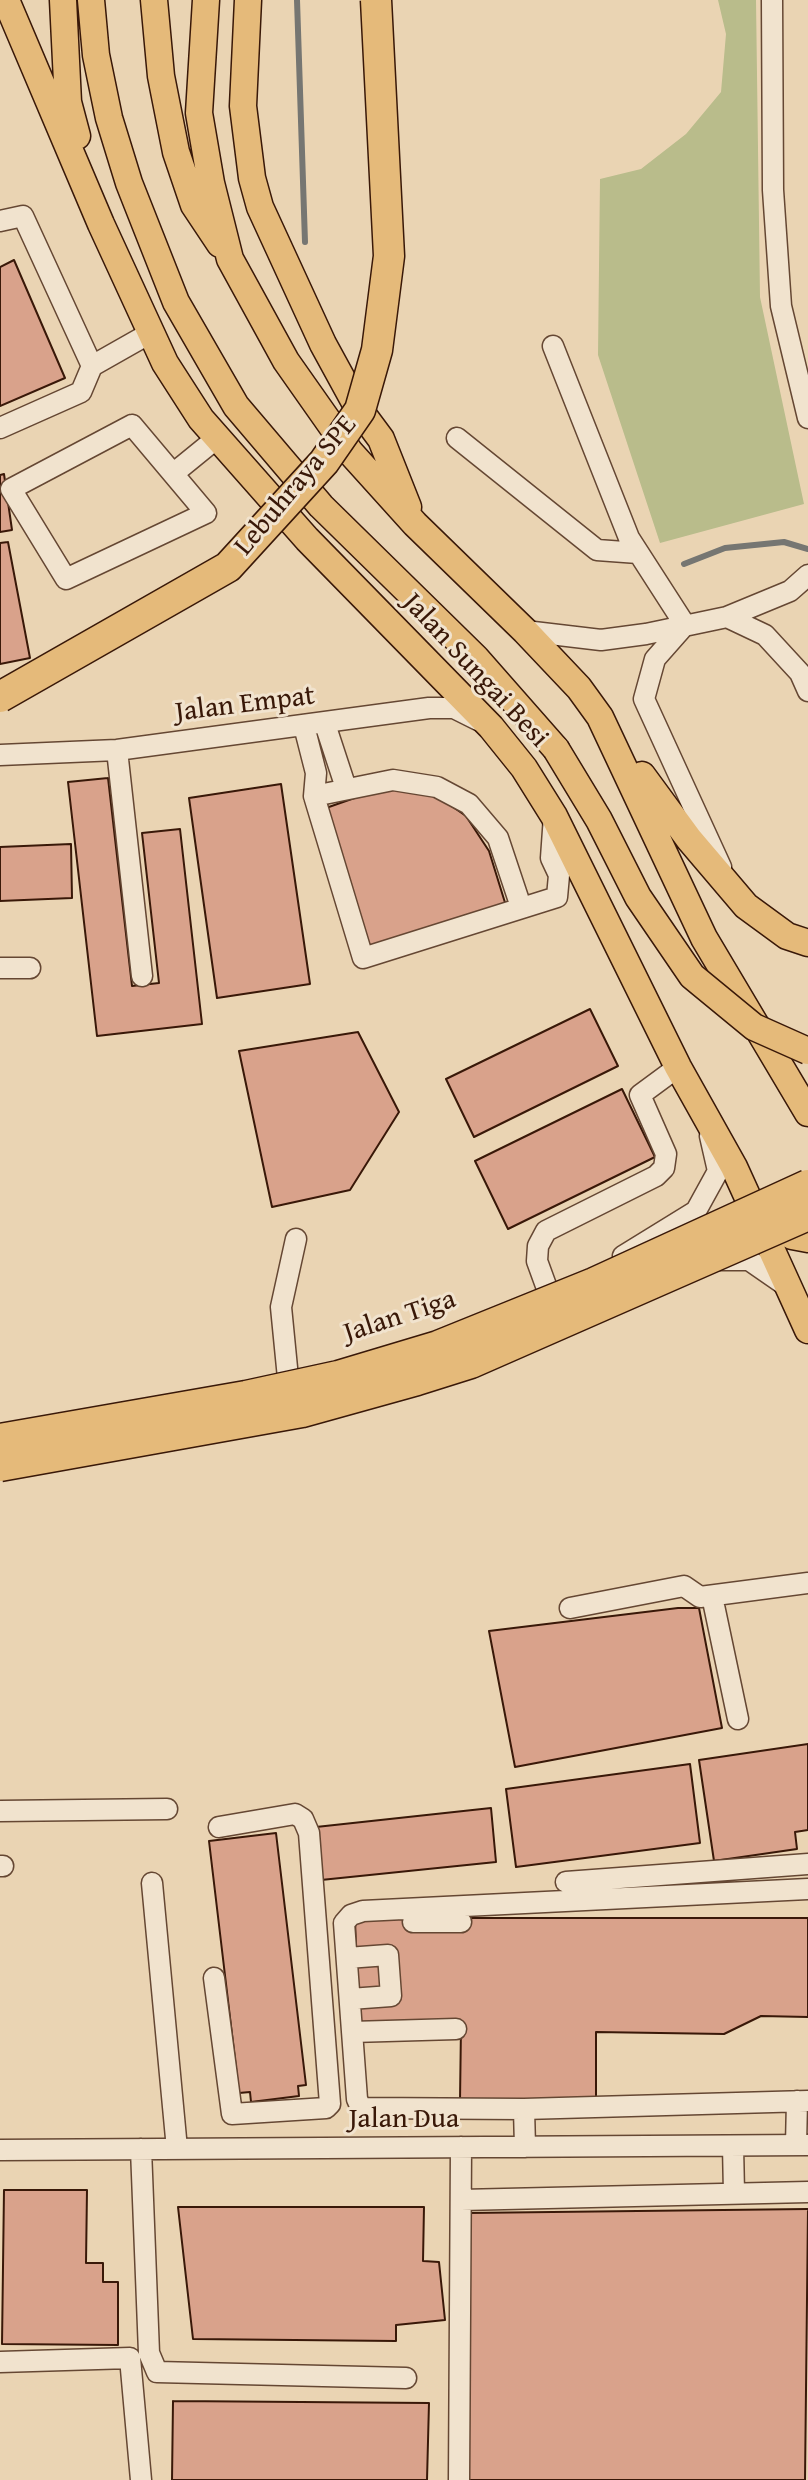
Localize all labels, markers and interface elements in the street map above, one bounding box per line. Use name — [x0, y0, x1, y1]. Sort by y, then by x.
street label: Lebuhraya SPE — [228, 409, 364, 563]
street label: Jalan Sungai Besi — [395, 587, 555, 755]
street label: Jalan Empat — [173, 680, 317, 730]
street label: Jalan Tiga — [340, 1283, 460, 1351]
street label: Jalan Dua — [349, 2103, 459, 2137]

